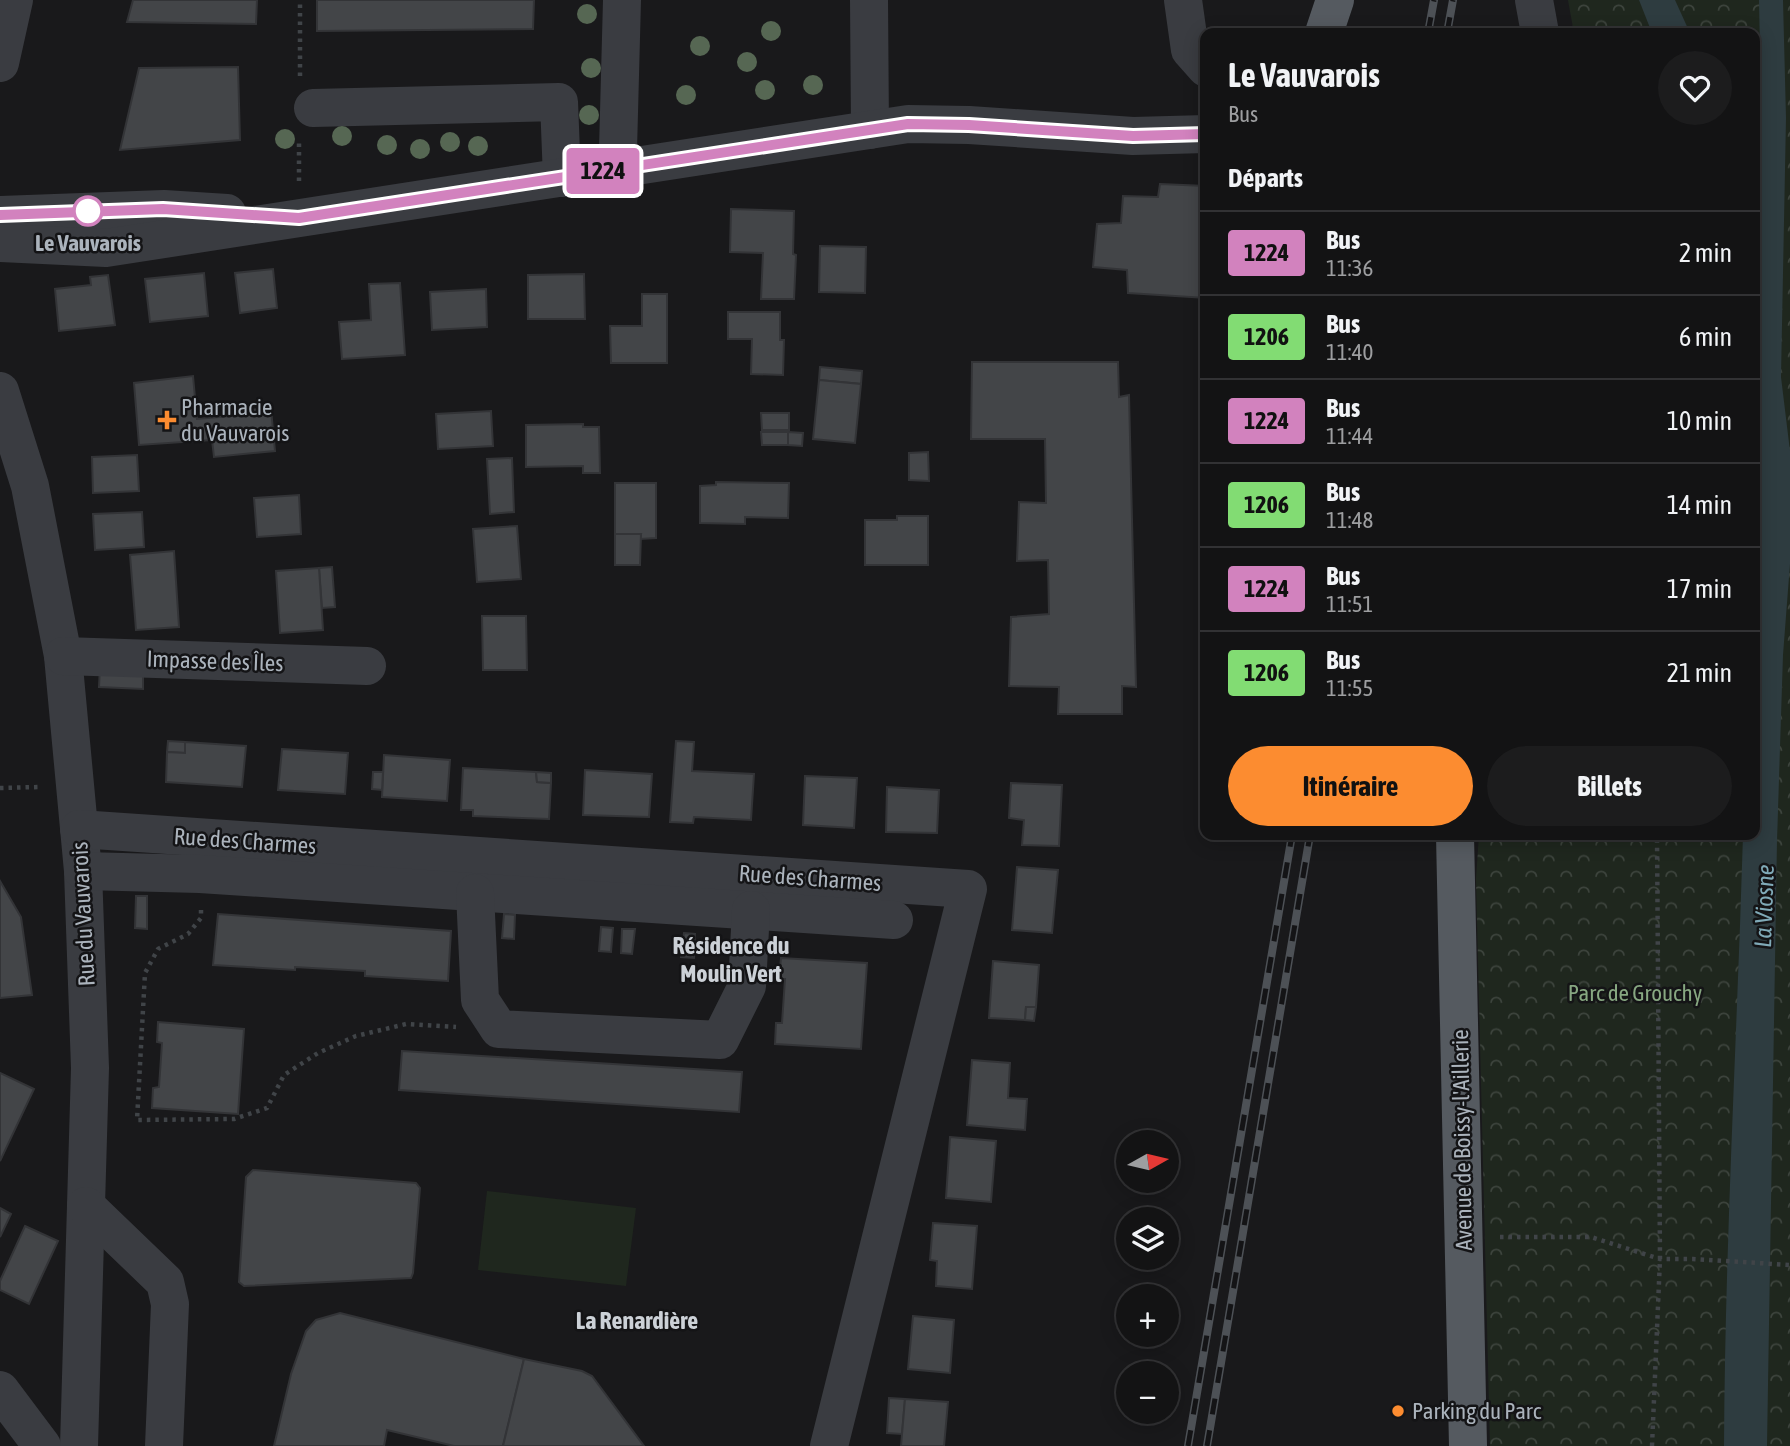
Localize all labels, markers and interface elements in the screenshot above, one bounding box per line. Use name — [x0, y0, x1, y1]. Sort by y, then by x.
button: heart — [1658, 51, 1732, 125]
text: Le Vauvarois — [1228, 56, 1380, 94]
text: Bus — [1228, 101, 1258, 127]
line badge: 1224 — [554, 148, 652, 194]
text: 1224 — [580, 157, 626, 184]
text: Départs — [1228, 163, 1303, 193]
marker: Le Vauvarois — [73, 196, 103, 226]
text: Bus — [1326, 225, 1360, 255]
place label: Le Vauvarois — [35, 230, 141, 256]
text: 2 min — [1679, 238, 1732, 268]
text: 1224 — [1244, 239, 1289, 266]
text: 11:36 — [1326, 255, 1373, 281]
text: Bus — [1326, 309, 1360, 339]
text: 6 min — [1679, 322, 1732, 352]
text: 1206 — [1244, 323, 1289, 350]
text: 11:40 — [1326, 339, 1373, 365]
text: Bus — [1326, 393, 1360, 423]
place label: Pharmacie du Vauvarois — [181, 394, 290, 446]
text: 10 min — [1667, 406, 1732, 436]
text: 1224 — [1244, 407, 1289, 434]
marker: Pharmacie du Vauvarois — [159, 412, 175, 428]
text: 11:44 — [1326, 423, 1373, 449]
text: Bus — [1326, 477, 1360, 507]
text: 14 min — [1667, 490, 1732, 520]
text: 1206 — [1244, 491, 1289, 518]
text: 11:48 — [1326, 507, 1373, 533]
text: Bus — [1326, 561, 1360, 591]
text: 17 min — [1667, 574, 1732, 604]
text: 1224 — [1244, 575, 1289, 602]
text: 11:51 — [1326, 591, 1373, 617]
text: Bus — [1326, 645, 1360, 675]
street label: Impasse des Îles — [146, 646, 284, 676]
text: 21 min — [1667, 658, 1732, 688]
text: 1206 — [1244, 659, 1289, 686]
text: 11:55 — [1326, 675, 1373, 701]
button: Itinéraire — [1228, 746, 1473, 826]
button: Billets — [1487, 746, 1732, 826]
street label: Rue des Charmes — [173, 823, 317, 859]
street label: Rue du Vauvarois — [66, 841, 100, 987]
street label: Rue des Charmes — [738, 860, 882, 896]
water label: La Viosne — [1749, 864, 1779, 948]
district label: Résidence du Moulin Vert — [673, 932, 789, 987]
park label: Parc de Grouchy — [1568, 980, 1702, 1006]
street label: Avenue de Boissy-l'Aillerie — [1447, 1029, 1477, 1251]
north arrow — [1116, 1130, 1180, 1194]
map controls — [1116, 1130, 1179, 1424]
button: layers — [1116, 1207, 1179, 1270]
button: + — [1116, 1284, 1179, 1347]
district label: La Renardière — [576, 1307, 698, 1334]
button: − — [1116, 1361, 1179, 1424]
place label: Parking du Parc — [1412, 1398, 1542, 1424]
marker: Parking du Parc — [1390, 1403, 1406, 1419]

